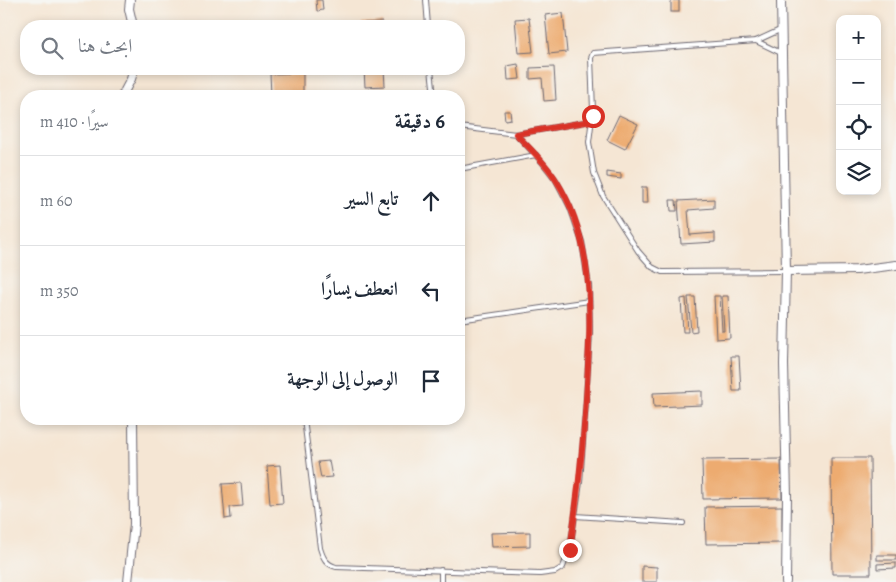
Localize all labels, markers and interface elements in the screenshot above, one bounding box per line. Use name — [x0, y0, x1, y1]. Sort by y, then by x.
map controls — [836, 15, 881, 195]
button: + — [836, 15, 881, 60]
search box — [20, 20, 465, 75]
text: ابحث هنا — [78, 33, 132, 59]
icon: search — [38, 34, 66, 62]
button: − — [836, 60, 881, 105]
route start — [582, 105, 605, 128]
button: locate — [836, 105, 881, 150]
text: 6 دقيقة — [395, 107, 445, 135]
text: سيرًا · 410 m — [40, 111, 109, 133]
button: layers — [836, 150, 881, 195]
text: تابع السير — [345, 186, 398, 212]
icon: ahead — [417, 187, 445, 215]
text: 60 m — [40, 190, 72, 212]
text: انعطف يسارًا — [321, 276, 398, 302]
icon: left — [417, 277, 445, 305]
text: 350 m — [40, 280, 79, 302]
text: الوصول إلى الوجهة — [287, 366, 398, 392]
icon: arrive — [417, 367, 445, 395]
route end — [559, 539, 582, 562]

